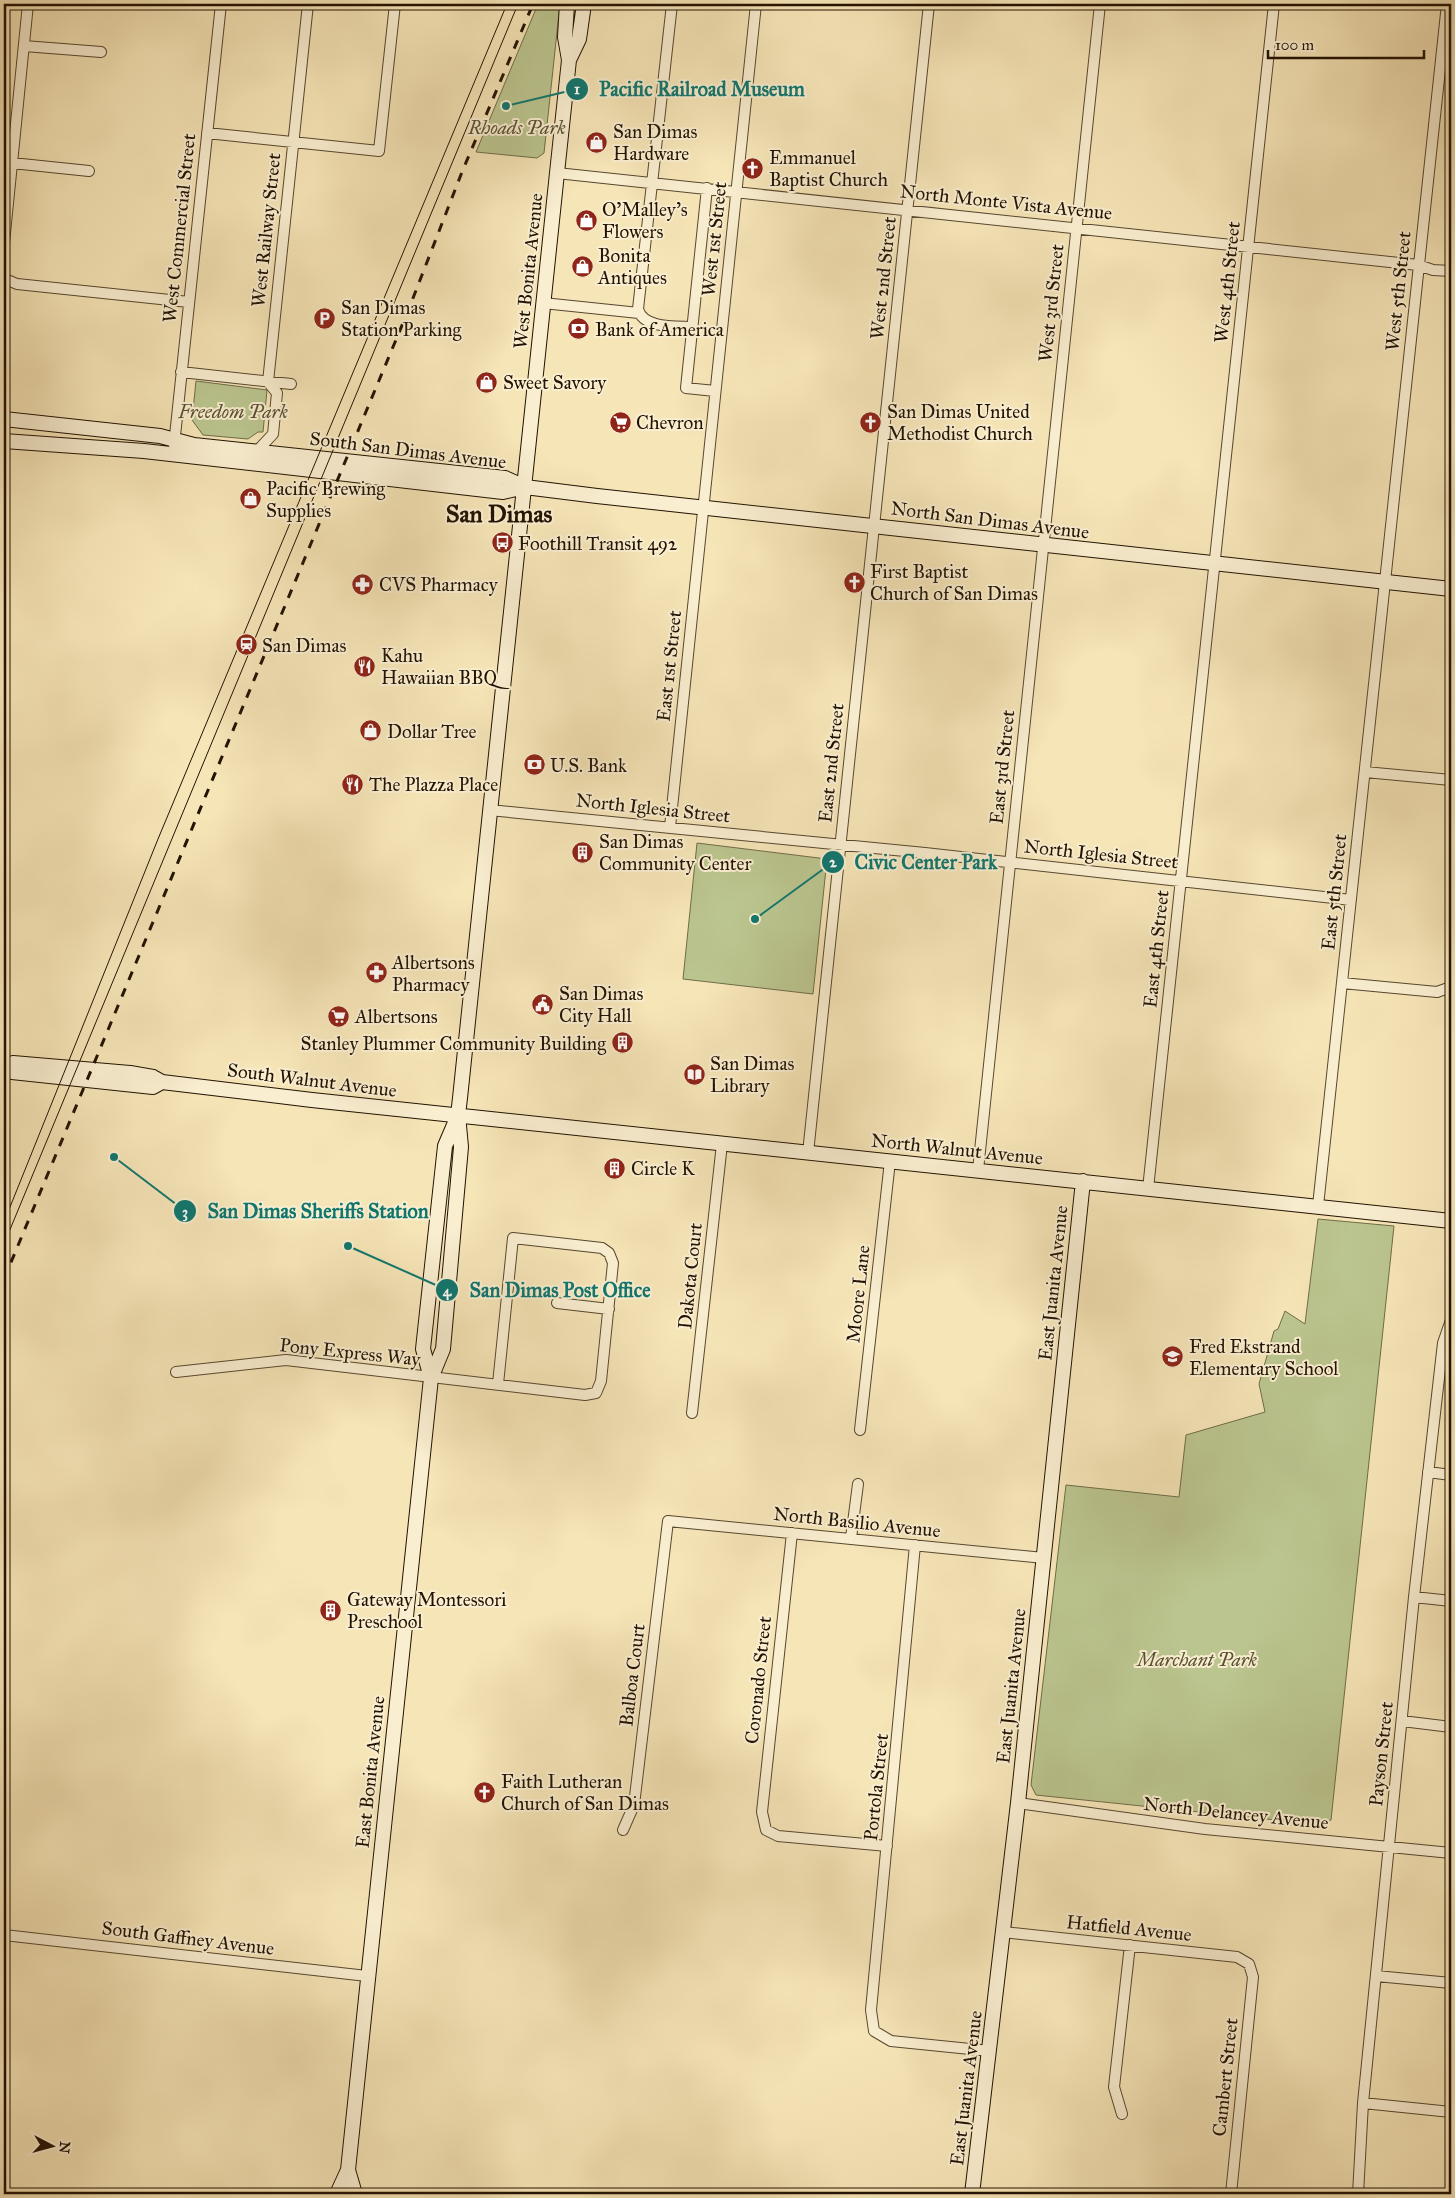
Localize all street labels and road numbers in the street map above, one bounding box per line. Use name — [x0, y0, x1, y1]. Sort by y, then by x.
street label: West Commercial Street — [158, 132, 200, 324]
street label: West Railway Street — [246, 152, 286, 308]
street label: North Monte Vista Avenue — [899, 179, 1113, 225]
street label: West 1st Street — [697, 180, 731, 298]
street label: West Bonita Avenue — [508, 192, 548, 350]
street label: West 2nd Street — [865, 215, 901, 341]
street label: West 4th Street — [1209, 220, 1245, 344]
street label: West 5th Street — [1380, 230, 1416, 352]
street label: West 3rd Street — [1033, 243, 1069, 363]
street label: South San Dimas Avenue — [308, 427, 508, 473]
street label: North San Dimas Avenue — [890, 496, 1091, 544]
street label: East 1st Street — [652, 609, 686, 723]
street label: East 2nd Street — [813, 702, 849, 824]
street label: East 3rd Street — [985, 708, 1019, 825]
street label: North Iglesia Street — [575, 788, 732, 829]
street label: East 5th Street — [1316, 832, 1352, 951]
street label: North Iglesia Street — [1023, 834, 1180, 875]
street label: East 4th Street — [1138, 889, 1174, 1009]
street label: South Walnut Avenue — [226, 1058, 398, 1102]
street label: North Walnut Avenue — [870, 1129, 1044, 1169]
street label: East Juanita Avenue — [1033, 1204, 1074, 1362]
street label: Dakota Court — [673, 1221, 707, 1330]
street label: Moore Lane — [841, 1244, 875, 1344]
street label: Pony Express Way — [279, 1333, 423, 1371]
street label: North Basilio Avenue — [772, 1502, 942, 1542]
street label: East Juanita Avenue — [991, 1607, 1032, 1765]
street label: Coronado Street — [740, 1615, 776, 1745]
street label: Balboa Court — [614, 1622, 650, 1728]
street label: East Bonita Avenue — [351, 1695, 389, 1849]
street label: Payson Street — [1364, 1700, 1398, 1808]
street label: Portola Street — [859, 1732, 893, 1842]
street label: North Delancey Avenue — [1142, 1792, 1330, 1834]
street label: Hatfield Avenue — [1065, 1910, 1193, 1946]
street label: South Gaffney Avenue — [100, 1916, 276, 1960]
street label: East Juanita Avenue — [945, 2009, 988, 2167]
street label: Cambert Street — [1207, 2016, 1243, 2137]

